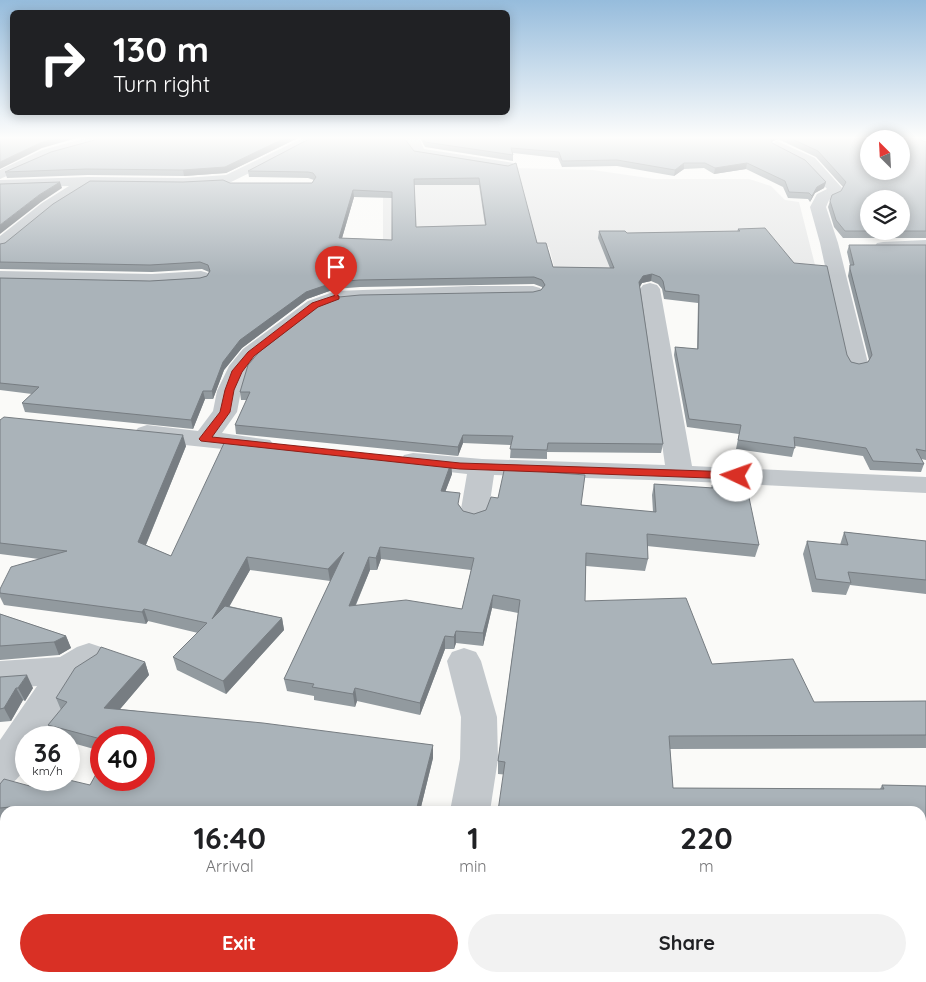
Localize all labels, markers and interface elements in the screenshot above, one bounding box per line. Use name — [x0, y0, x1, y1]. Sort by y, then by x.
text: 130 m — [113, 27, 209, 71]
icon: right — [30, 30, 95, 95]
text: Turn right — [113, 70, 210, 98]
north arrow — [860, 130, 910, 180]
map controls — [860, 130, 910, 240]
button: layers — [860, 190, 910, 240]
pin — [315, 246, 357, 297]
icon: arrive — [322, 253, 350, 281]
position arrow — [710, 449, 762, 501]
speed limit sign: 40 — [90, 726, 155, 791]
text: 36 — [34, 737, 61, 768]
text: km/h — [32, 763, 63, 778]
text: 16:40 — [193, 819, 266, 857]
text: 1 — [467, 819, 479, 857]
text: 220 — [680, 819, 733, 857]
text: Arrival — [206, 856, 254, 876]
text: min — [459, 856, 487, 876]
text: m — [699, 856, 714, 876]
button: Exit — [20, 914, 458, 972]
button: Share — [468, 914, 906, 972]

